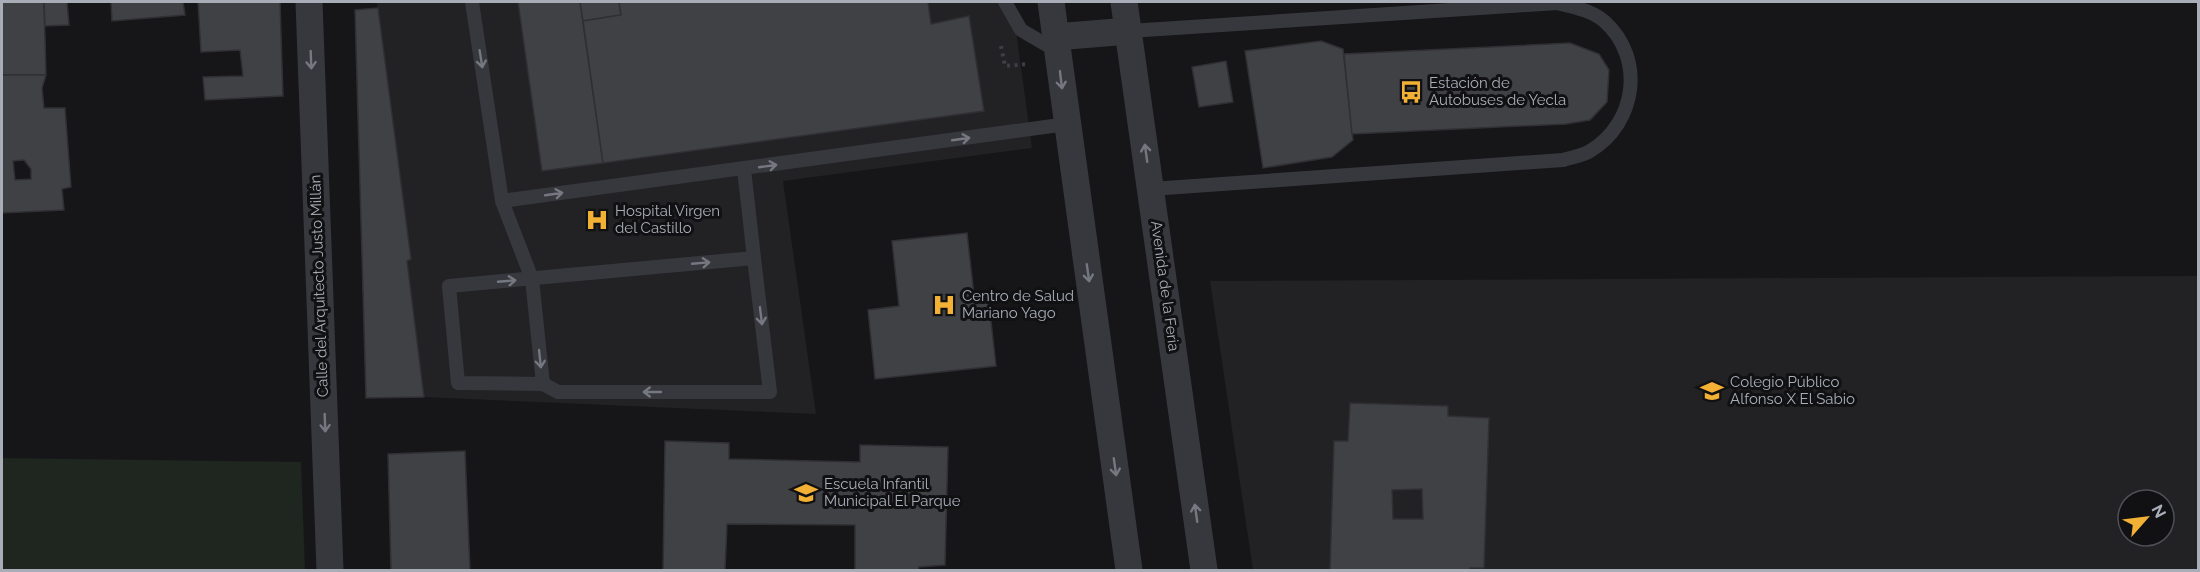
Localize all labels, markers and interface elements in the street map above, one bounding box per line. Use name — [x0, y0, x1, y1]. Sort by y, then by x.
one-way arrow — [305, 49, 316, 69]
one-way arrow — [475, 49, 486, 69]
one-way arrow — [1056, 70, 1067, 90]
place label: Estación de Autobuses de Yecla — [1429, 74, 1566, 109]
bus stop icon: Estación de Autobuses de Yecla — [1398, 79, 1424, 105]
one-way arrow — [951, 134, 970, 145]
one-way arrow — [1141, 144, 1152, 163]
one-way arrow — [757, 160, 777, 171]
street label: Calle del Arquitecto Justo Millán — [306, 174, 332, 398]
one-way arrow — [543, 188, 563, 199]
place label: Hospital Virgen del Castillo — [615, 202, 720, 237]
hospital icon: Hospital Virgen del Castillo — [584, 207, 610, 233]
street label: Avenida de la Feria — [1147, 220, 1183, 352]
one-way arrow — [691, 257, 711, 268]
one-way arrow — [1082, 263, 1093, 283]
one-way arrow — [497, 275, 517, 286]
place label: Centro de Salud Mariano Yago — [962, 287, 1074, 322]
hospital icon: Centro de Salud Mariano Yago — [931, 292, 957, 318]
one-way arrow — [755, 305, 766, 325]
one-way arrow — [535, 348, 546, 368]
place label: Colegio Público Alfonso X El Sabio — [1730, 373, 1855, 408]
school or university icon: Colegio Público Alfonso X El Sabio — [1699, 378, 1725, 404]
one-way arrow — [643, 386, 663, 398]
one-way arrow — [319, 412, 330, 432]
one-way arrow — [1109, 456, 1120, 476]
place label: Escuela Infantil Municipal El Parque — [824, 475, 961, 510]
school or university icon: Escuela Infantil Municipal El Parque — [793, 480, 819, 506]
north arrow — [2116, 488, 2176, 548]
text: N — [2148, 501, 2170, 521]
one-way arrow — [1191, 503, 1202, 523]

